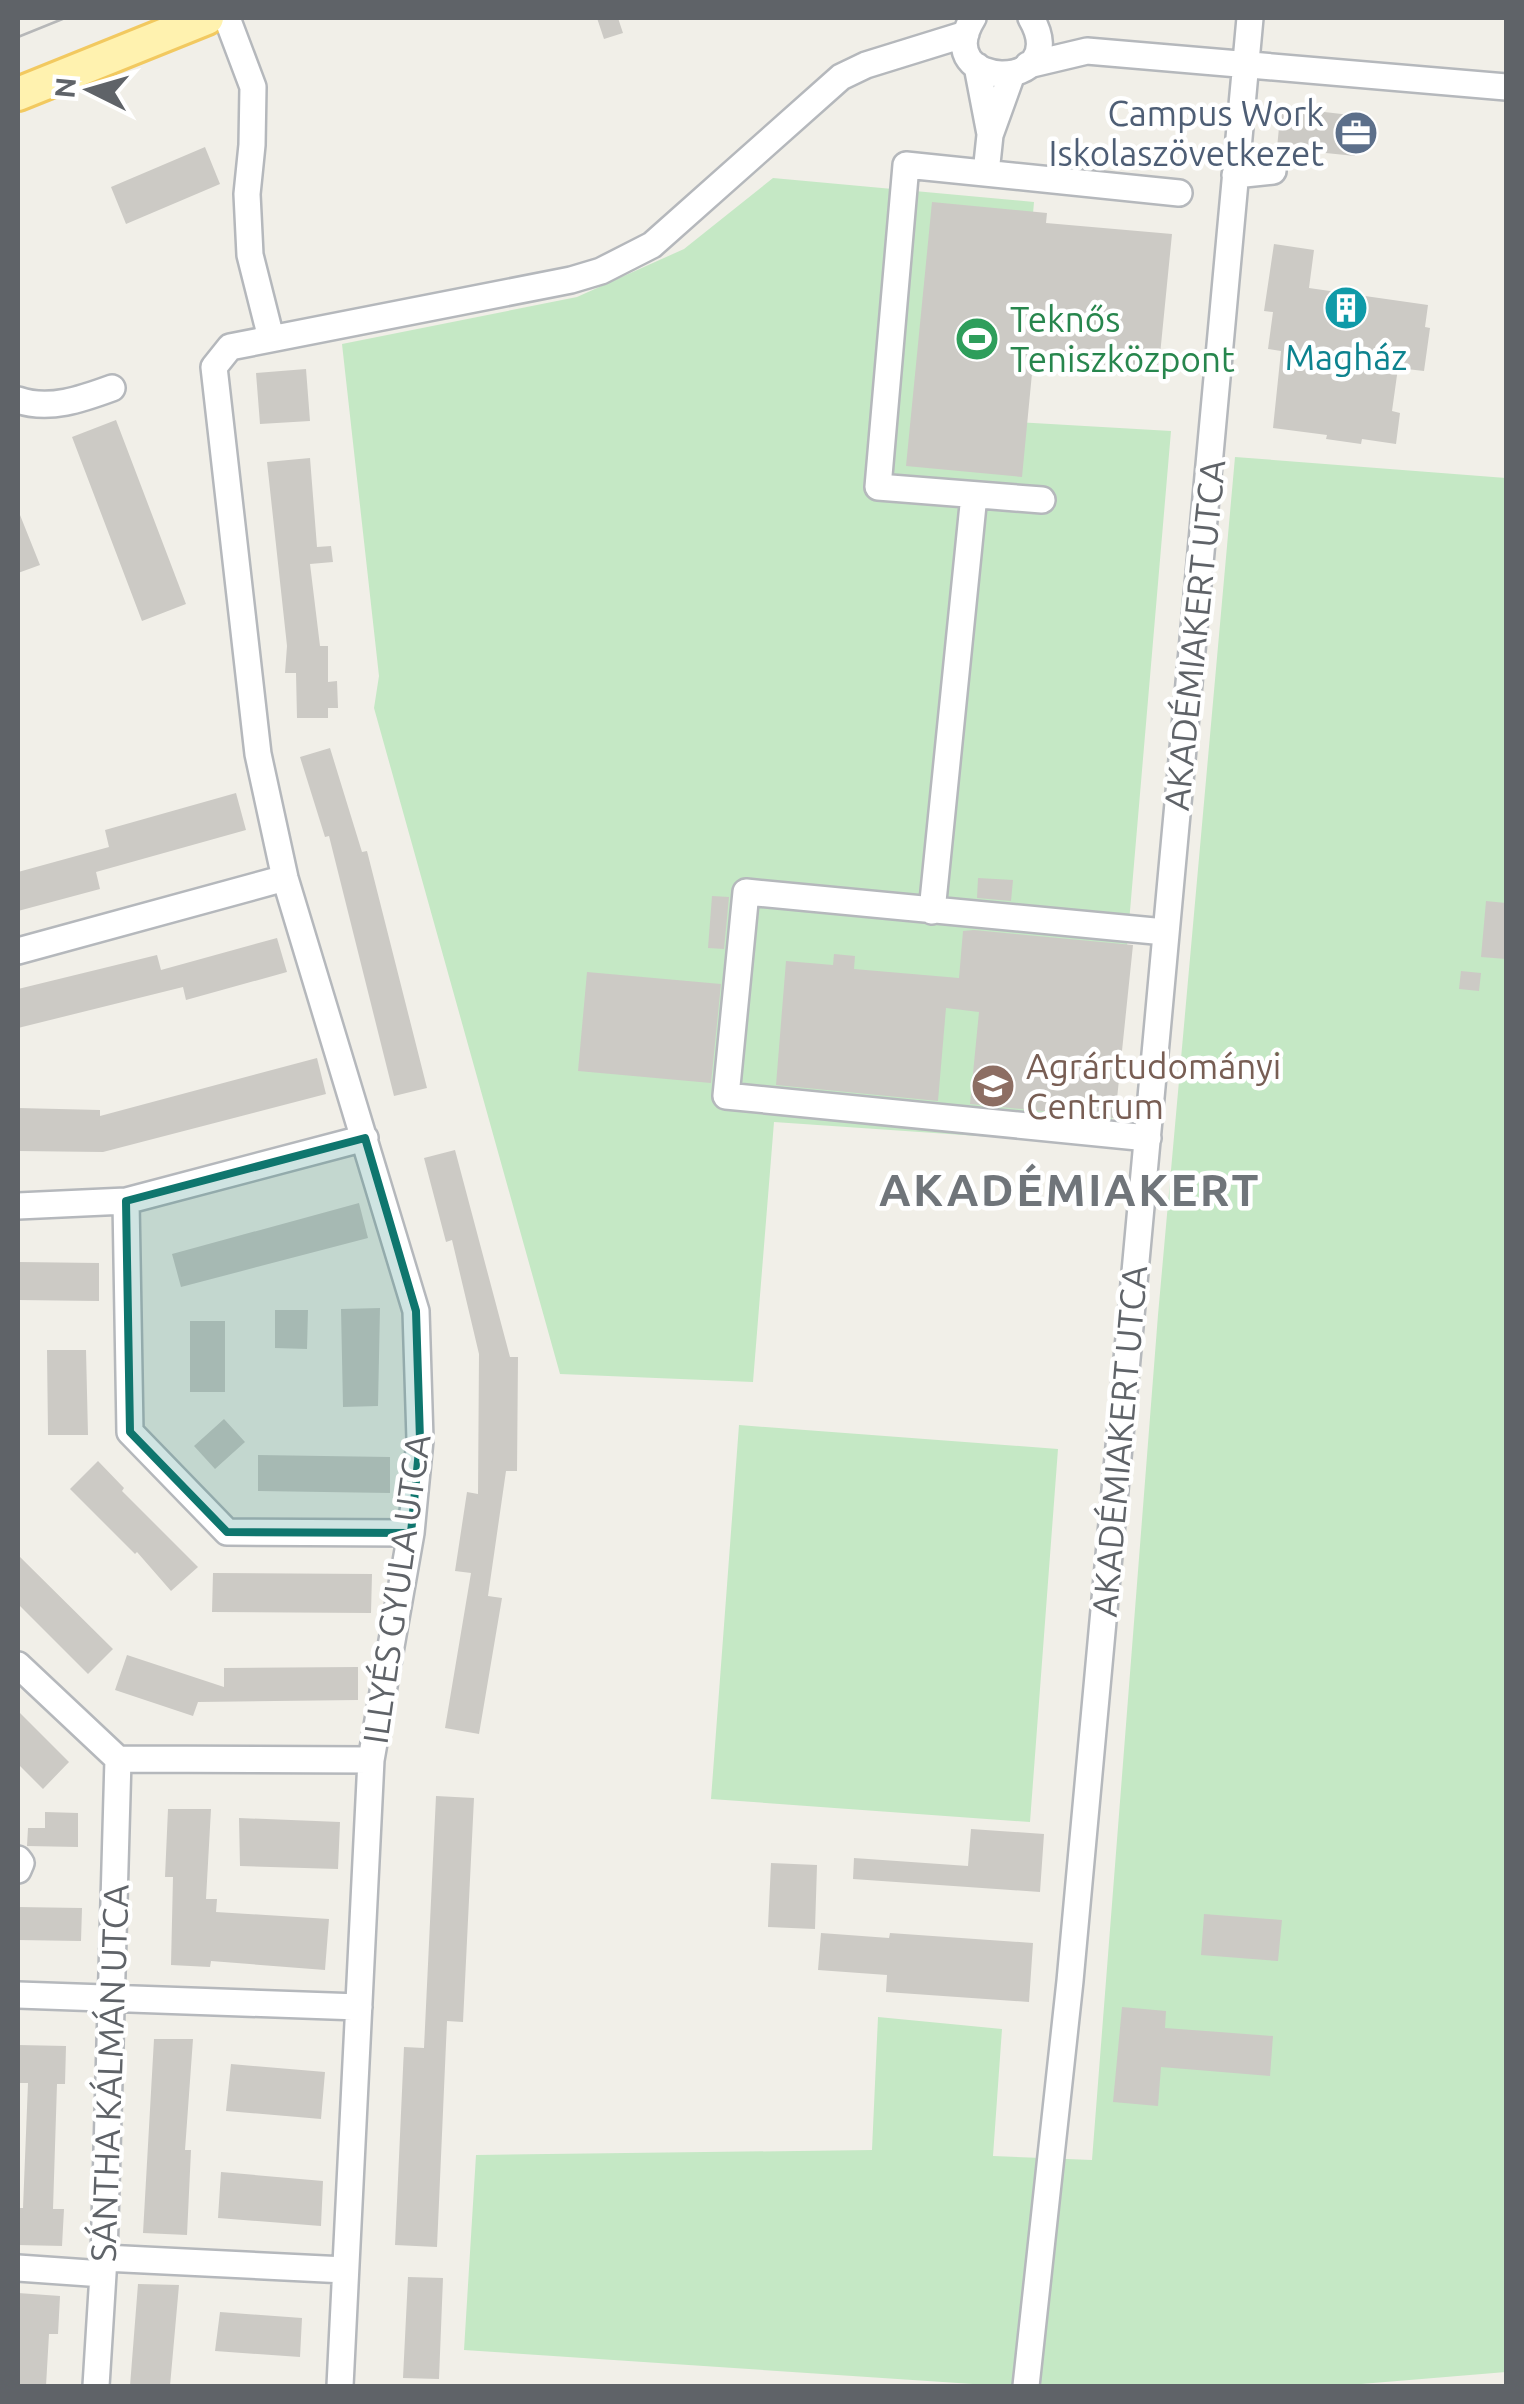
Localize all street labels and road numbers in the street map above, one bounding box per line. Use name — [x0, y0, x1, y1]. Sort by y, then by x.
street label: AKADÉMIAKERT UTCA — [1155, 457, 1232, 812]
street label: AKADÉMIAKERT UTCA — [1083, 1263, 1154, 1618]
street label: ILLYÉS GYULA UTCA — [353, 1431, 438, 1746]
street label: SÁNTHA KÁLMÁN UTCA — [81, 1883, 136, 2262]

